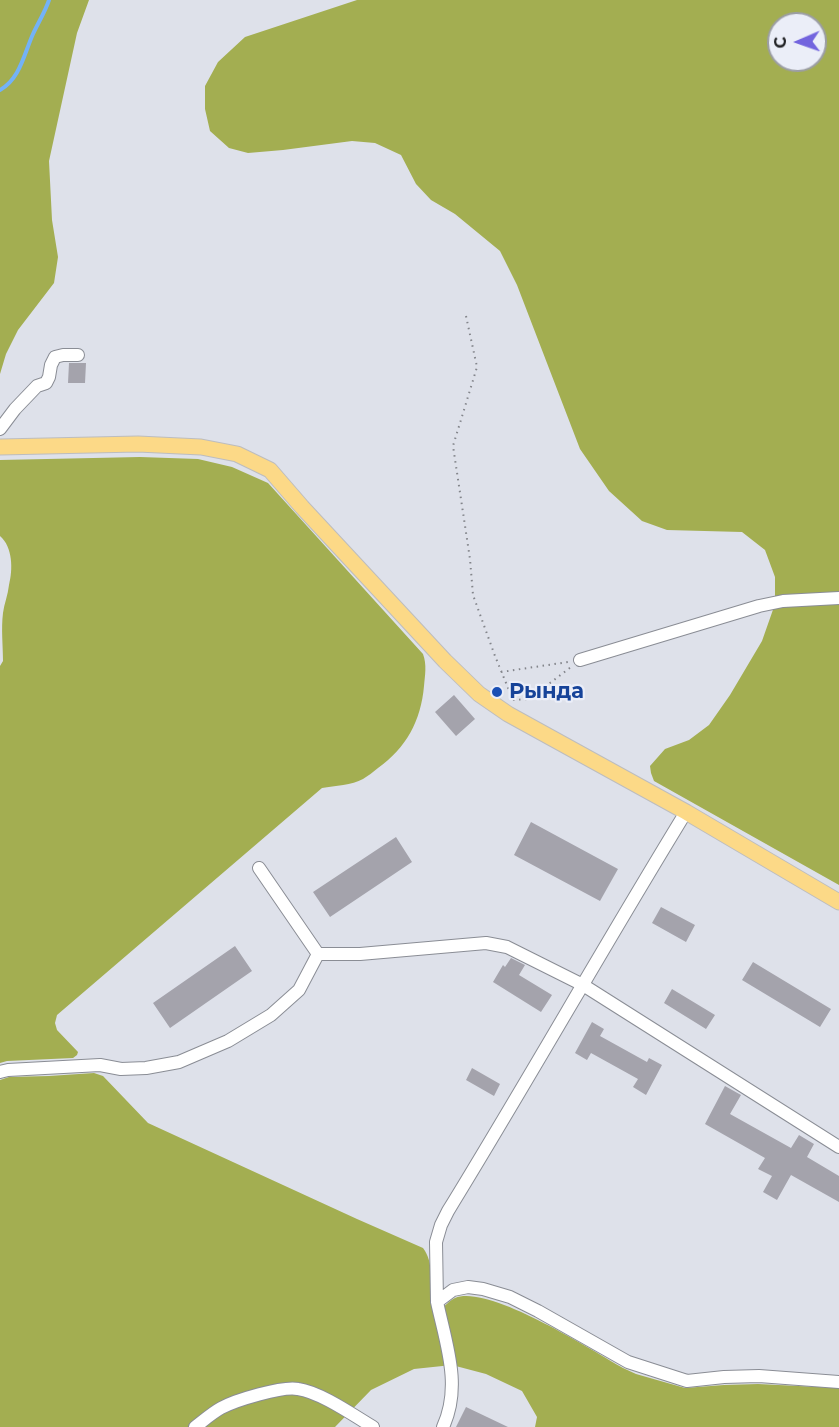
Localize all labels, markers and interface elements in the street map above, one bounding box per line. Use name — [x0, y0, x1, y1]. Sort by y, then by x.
north arrow — [767, 12, 827, 72]
text: С — [771, 36, 790, 49]
place label: Рында — [509, 679, 584, 705]
marker: Рында — [490, 685, 504, 699]

